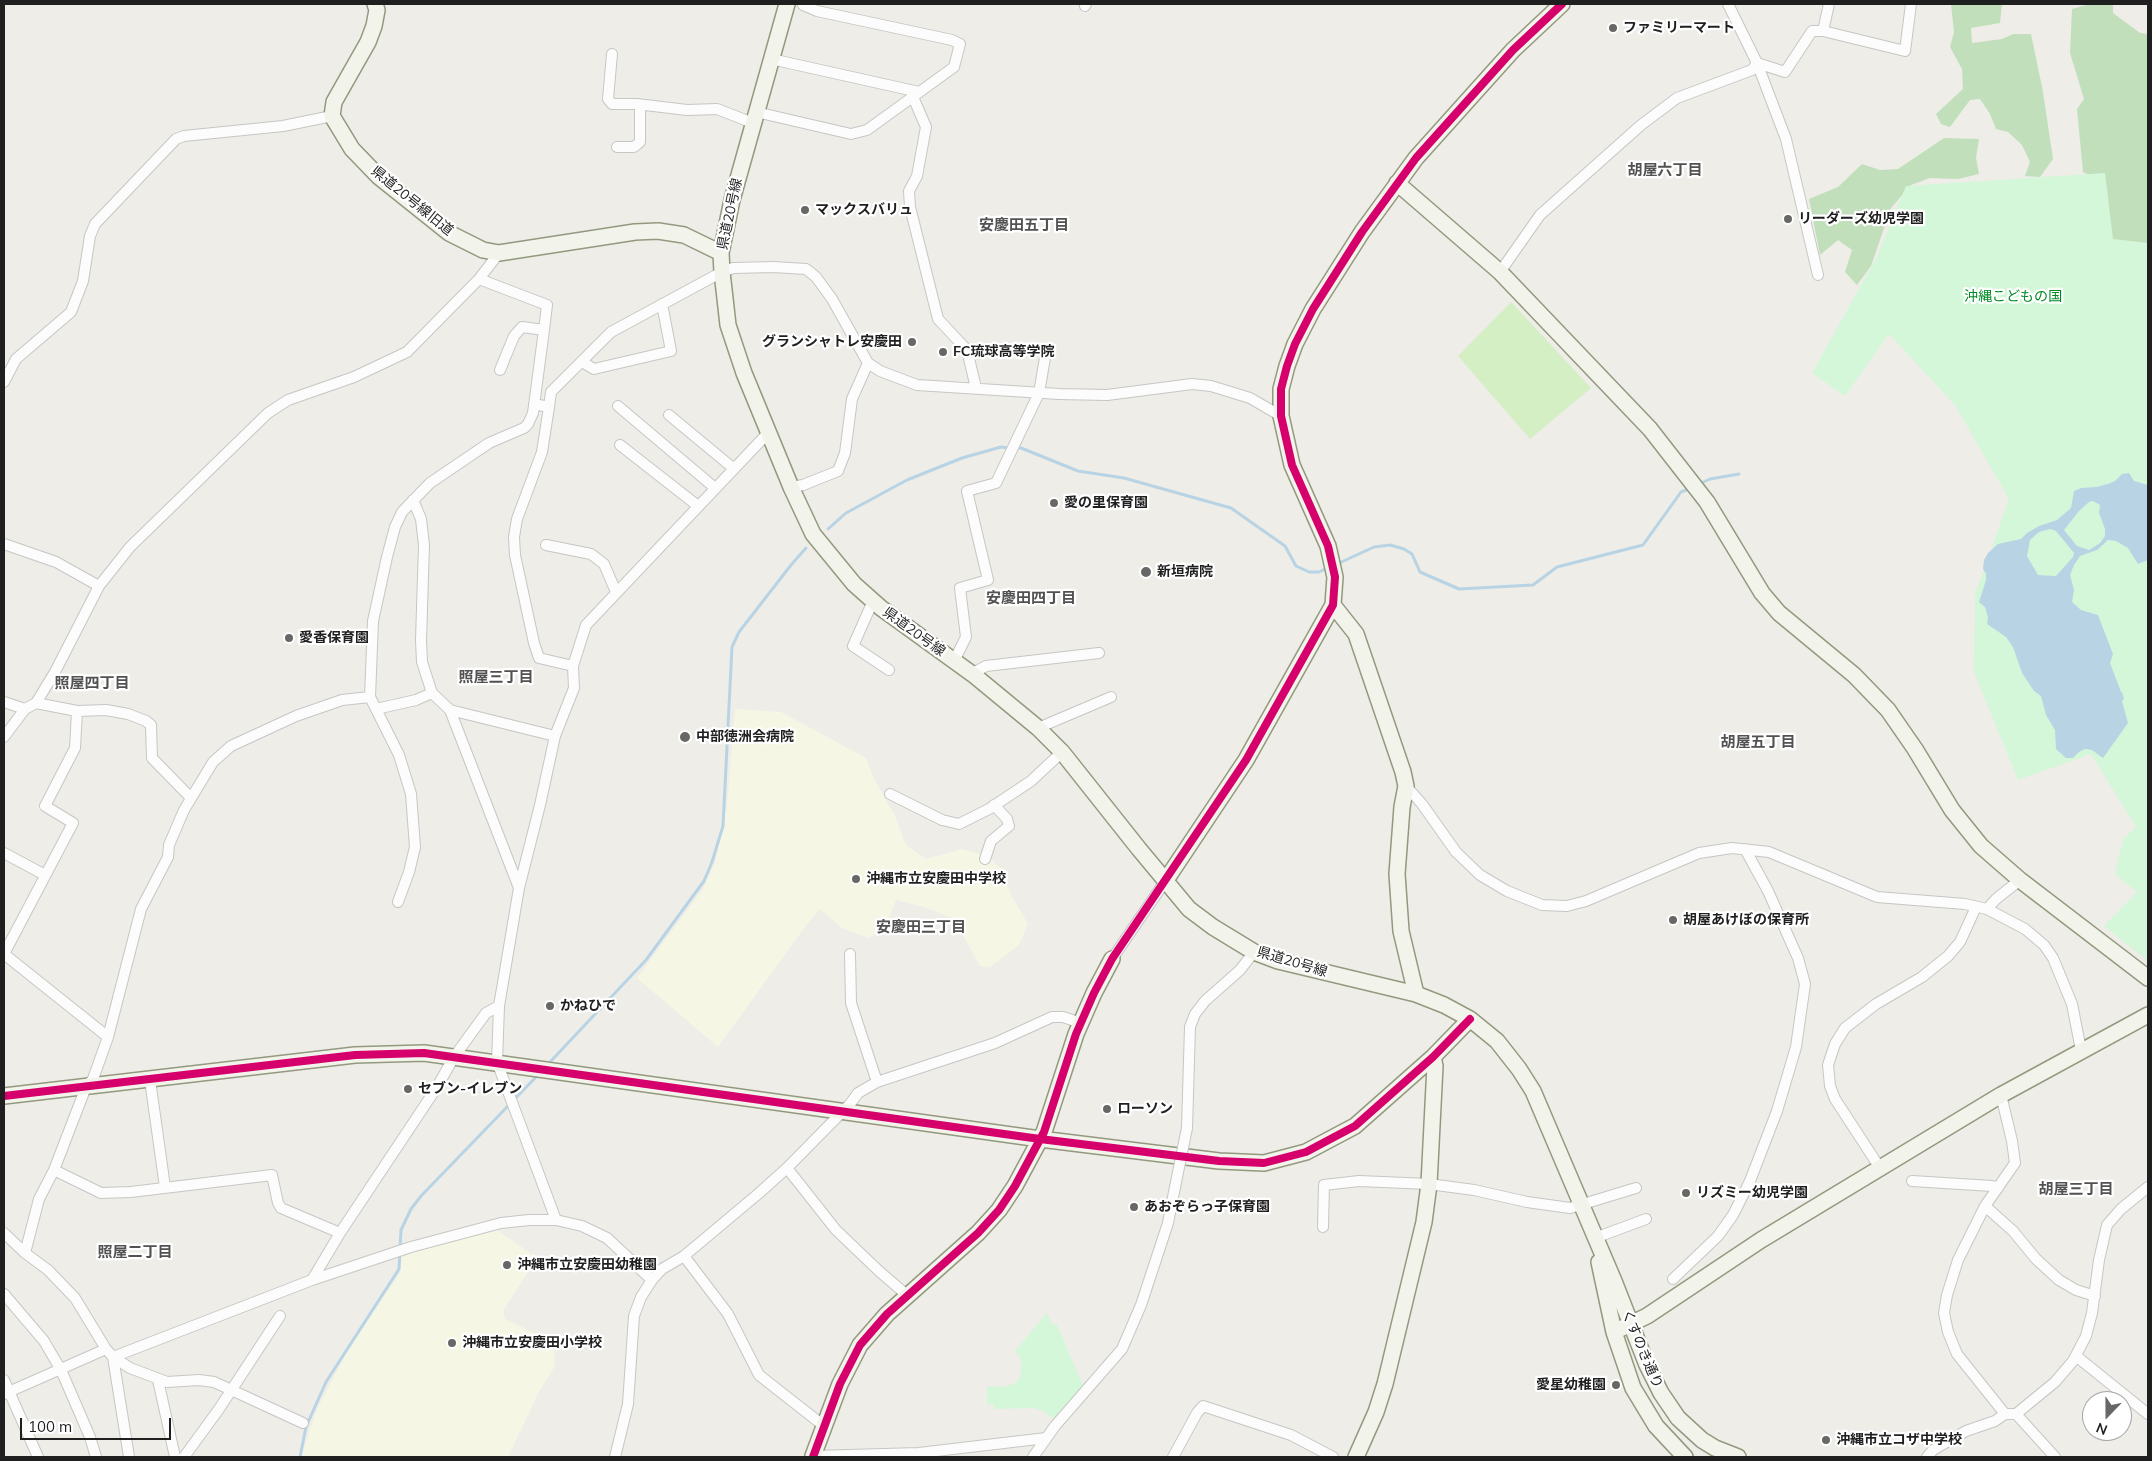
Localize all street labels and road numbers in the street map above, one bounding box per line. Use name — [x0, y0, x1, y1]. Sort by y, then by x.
street label: 県道20号線旧道 — [368, 163, 456, 239]
street label: 県道20号線 — [714, 177, 746, 251]
street label: 県道20号線 — [880, 604, 948, 660]
street label: 県道20号線 — [1255, 943, 1329, 981]
street label: くすのき通り — [1618, 1307, 1666, 1391]

